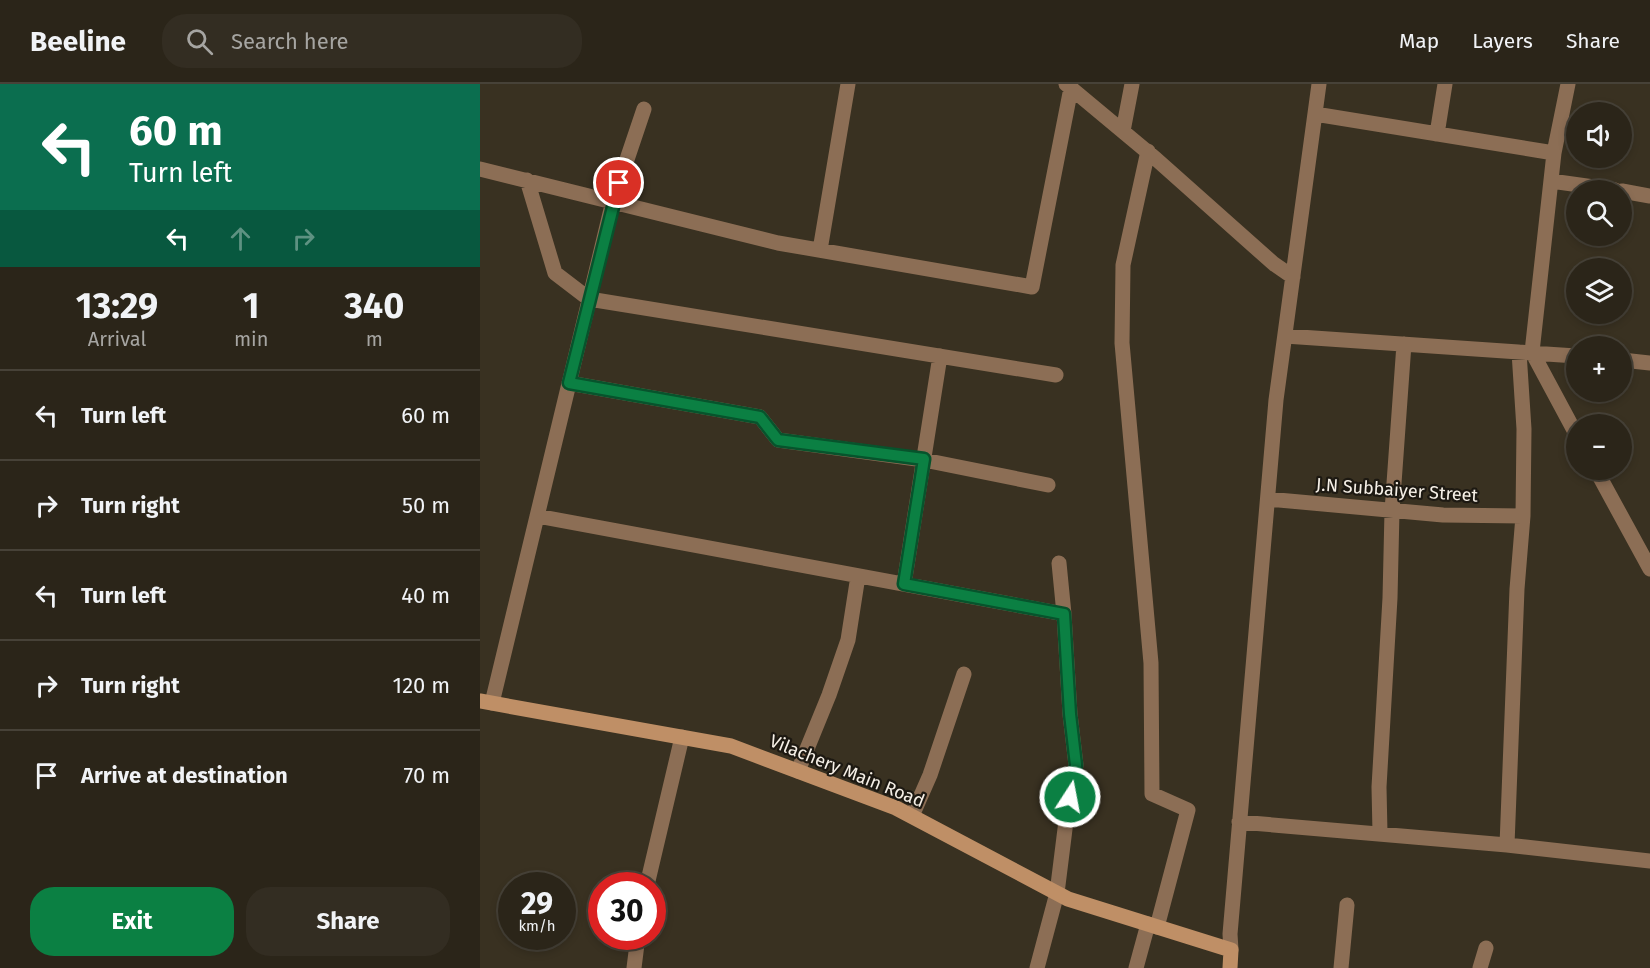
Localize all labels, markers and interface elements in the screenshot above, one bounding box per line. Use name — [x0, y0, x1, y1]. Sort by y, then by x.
search box — [162, 14, 582, 68]
text: Beeline — [30, 25, 126, 58]
icon: search — [183, 25, 216, 58]
text: Search here — [231, 28, 349, 55]
text: Map — [1399, 28, 1439, 54]
text: Layers — [1472, 28, 1533, 54]
text: Share — [1566, 28, 1620, 54]
map controls — [1566, 102, 1632, 480]
button: sound — [1566, 102, 1632, 168]
text: 60 m — [129, 106, 223, 156]
icon: left — [30, 108, 108, 186]
text: Turn left — [129, 157, 232, 189]
pin — [593, 157, 644, 208]
icon: arrive — [602, 166, 635, 199]
button: search — [1566, 180, 1632, 246]
icon: left — [161, 222, 194, 255]
icon: ahead — [224, 222, 257, 255]
icon: right — [287, 222, 320, 255]
button: layers — [1566, 258, 1632, 324]
text: 13:29 — [76, 284, 158, 328]
text: 1 — [243, 284, 260, 328]
text: 340 — [344, 284, 404, 328]
text: Arrival — [88, 327, 146, 351]
text: min — [234, 327, 268, 351]
text: m — [366, 327, 383, 351]
button: + — [1566, 336, 1632, 402]
icon: left — [30, 399, 63, 432]
text: Turn left — [81, 402, 166, 429]
text: 60 m — [401, 402, 450, 429]
button: − — [1566, 414, 1632, 480]
street label: J.N Subbaiyer Street — [1315, 473, 1479, 507]
icon: right — [30, 489, 63, 522]
text: Turn right — [81, 492, 180, 519]
text: 50 m — [402, 492, 450, 519]
icon: left — [30, 579, 63, 612]
text: Turn left — [81, 582, 166, 609]
text: 40 m — [401, 582, 450, 609]
icon: right — [30, 669, 63, 702]
text: Turn right — [81, 672, 180, 699]
text: 120 m — [393, 672, 450, 699]
street label: Vilachery Main Road — [766, 730, 928, 812]
icon: arrive — [30, 759, 63, 792]
text: Arrive at destination — [81, 762, 288, 789]
text: 70 m — [404, 762, 450, 789]
position arrow — [1038, 765, 1102, 829]
speed limit sign: 30 — [588, 872, 666, 950]
text: 29 — [521, 886, 553, 922]
button: Exit — [30, 887, 234, 956]
button: Share — [246, 887, 450, 956]
text: km/h — [518, 917, 556, 935]

